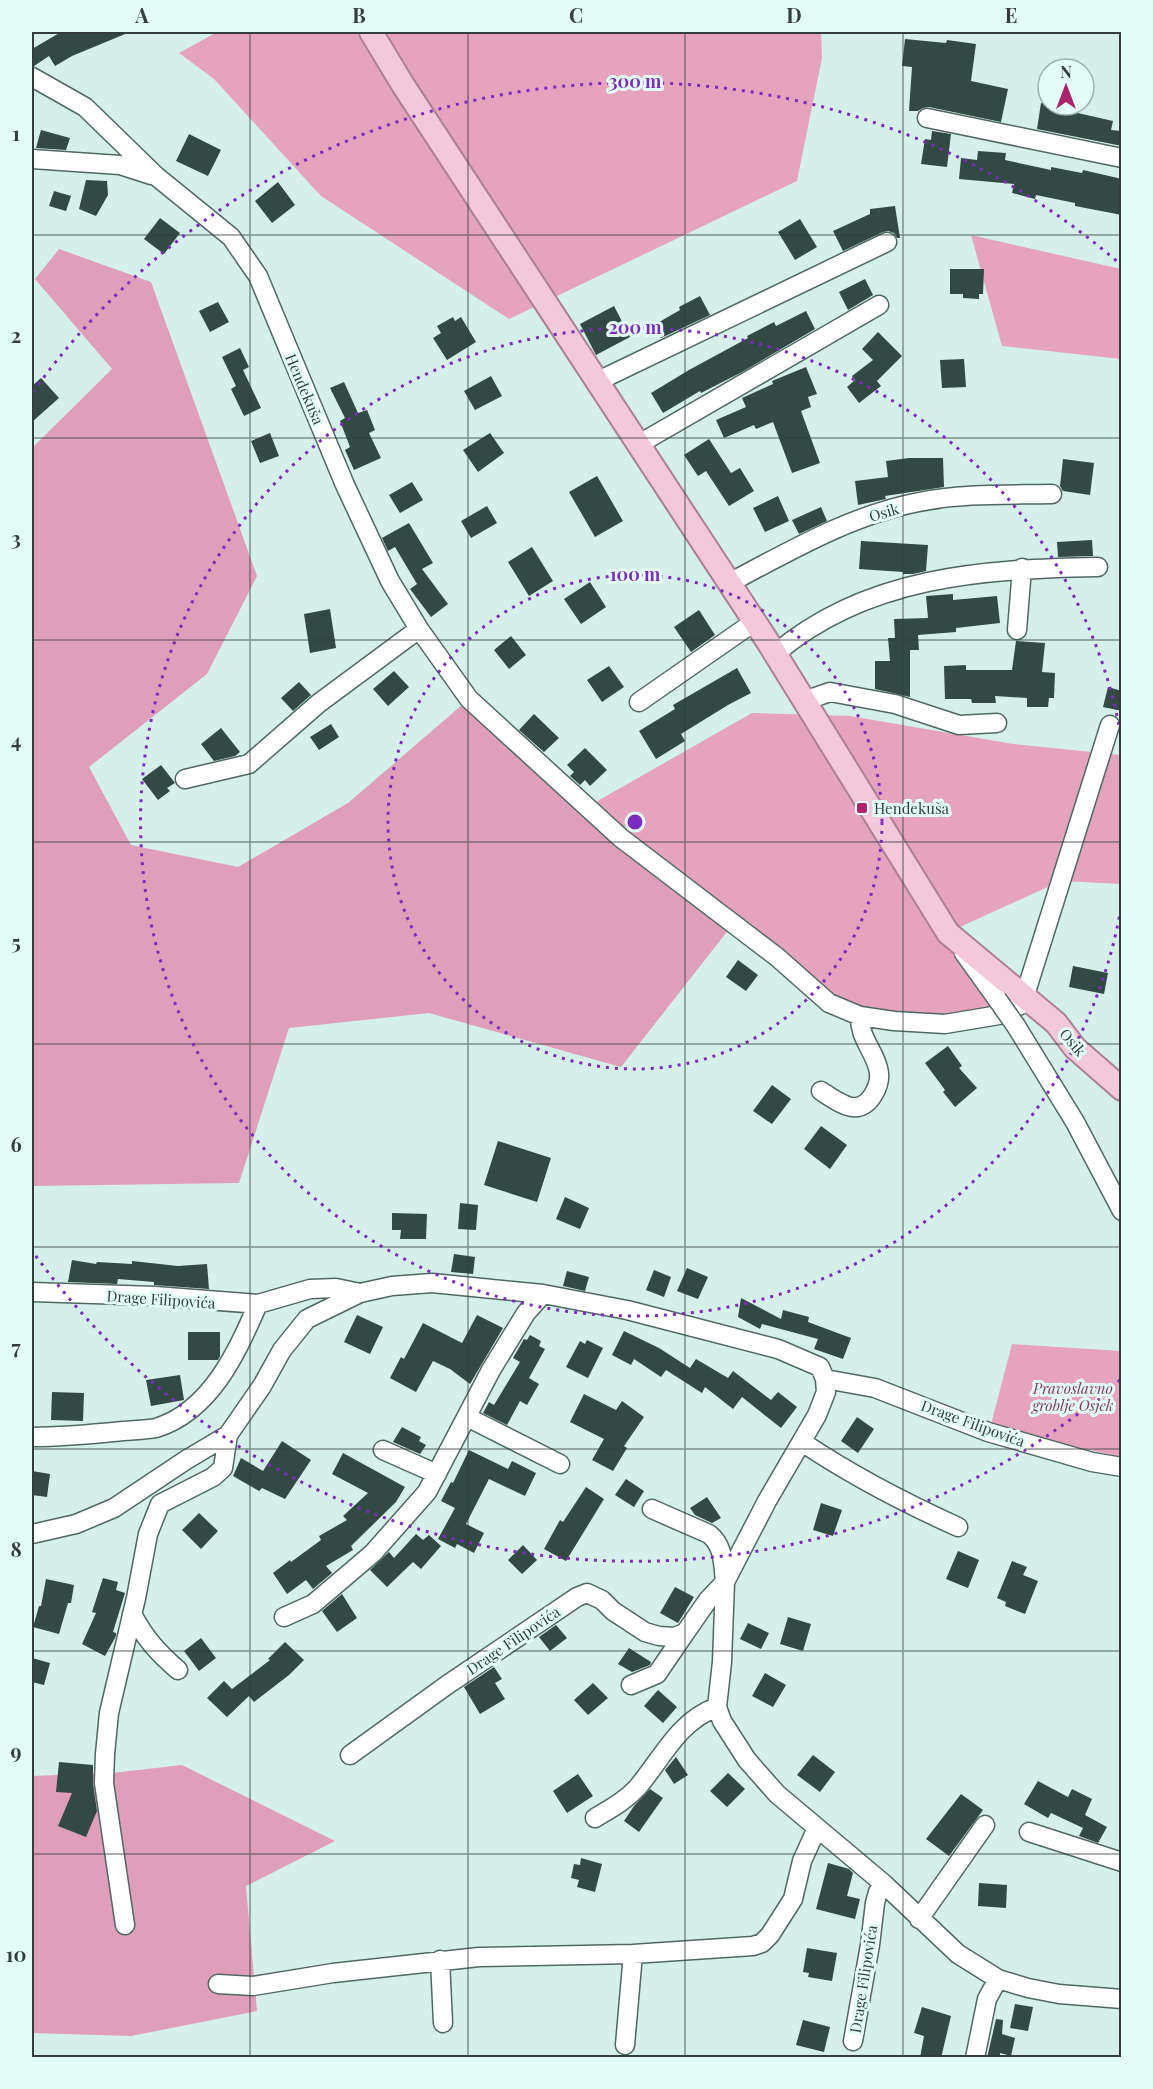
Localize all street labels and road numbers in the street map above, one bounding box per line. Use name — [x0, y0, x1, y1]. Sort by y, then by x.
street label: Hendekuša — [281, 351, 329, 428]
street label: Osik — [867, 498, 902, 526]
street label: Osik — [1055, 1024, 1091, 1061]
street label: Drage Filipovića — [106, 1285, 217, 1313]
street label: Drage Filipovića — [918, 1395, 1028, 1451]
street label: Drage Filipovića — [462, 1601, 564, 1679]
street label: Drage Filipovića — [845, 1923, 881, 2034]

